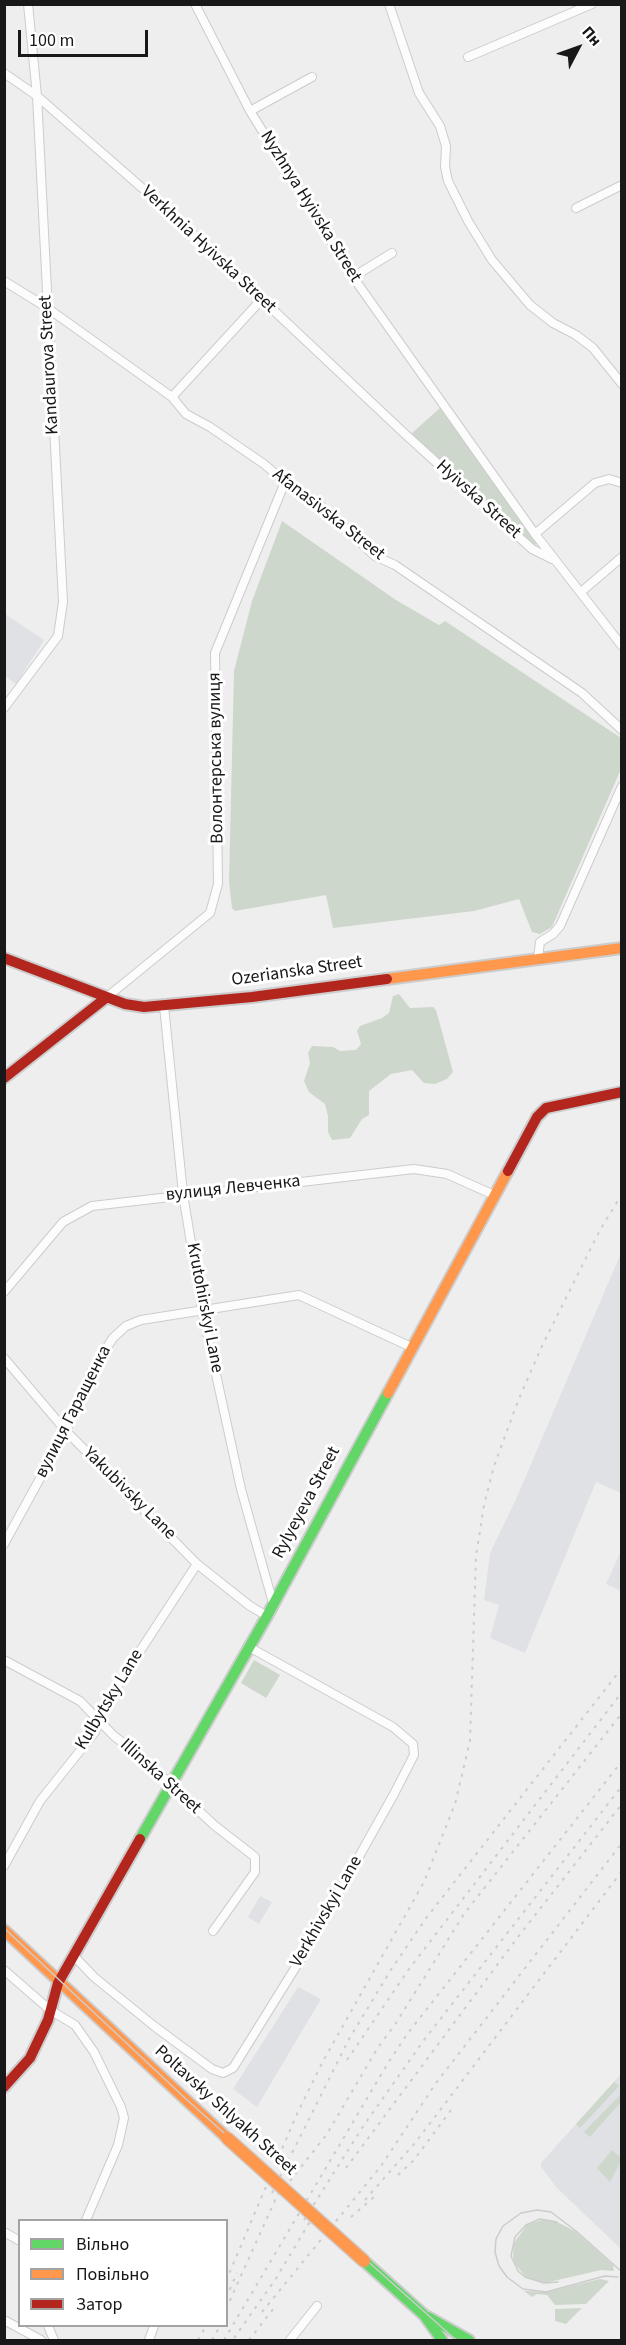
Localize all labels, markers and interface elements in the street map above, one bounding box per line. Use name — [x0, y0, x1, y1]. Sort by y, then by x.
scale bar — [21, 18, 152, 56]
north arrow — [548, 18, 608, 78]
text: Пн — [577, 21, 606, 51]
text: 100 m — [29, 28, 74, 53]
street label: Nyzhnya Hyivska Street — [255, 127, 365, 287]
street label: Verkhnia Hyivska Street — [136, 182, 280, 318]
street label: Kandaurova Street — [36, 295, 64, 435]
street label: Hyivska Street — [431, 456, 525, 544]
street label: Afanasivska Street — [267, 464, 389, 566]
street label: Волонтерська вулиця — [205, 672, 229, 844]
street label: Ozerianska Street — [230, 952, 364, 992]
street label: вулиця Левченка — [165, 1171, 301, 1207]
street label: Krutohirskyi Lane — [181, 1241, 227, 1375]
street label: вулиця Гаращенка — [31, 1342, 117, 1482]
street label: Yakubivsky Lane — [78, 1443, 180, 1545]
street label: Rylyeyeva Street — [268, 1443, 346, 1563]
street label: Kulbytsky Lane — [71, 1646, 149, 1754]
street label: Illinska Street — [115, 1735, 205, 1819]
street label: Verkhivskyi Lane — [286, 1852, 368, 1972]
street label: Poltavsky Shlyakh Street — [149, 2041, 301, 2181]
legend — [18, 2219, 228, 2327]
text: Вільно — [76, 2232, 129, 2257]
text: Повільно — [76, 2262, 149, 2287]
text: Затор — [76, 2292, 123, 2317]

